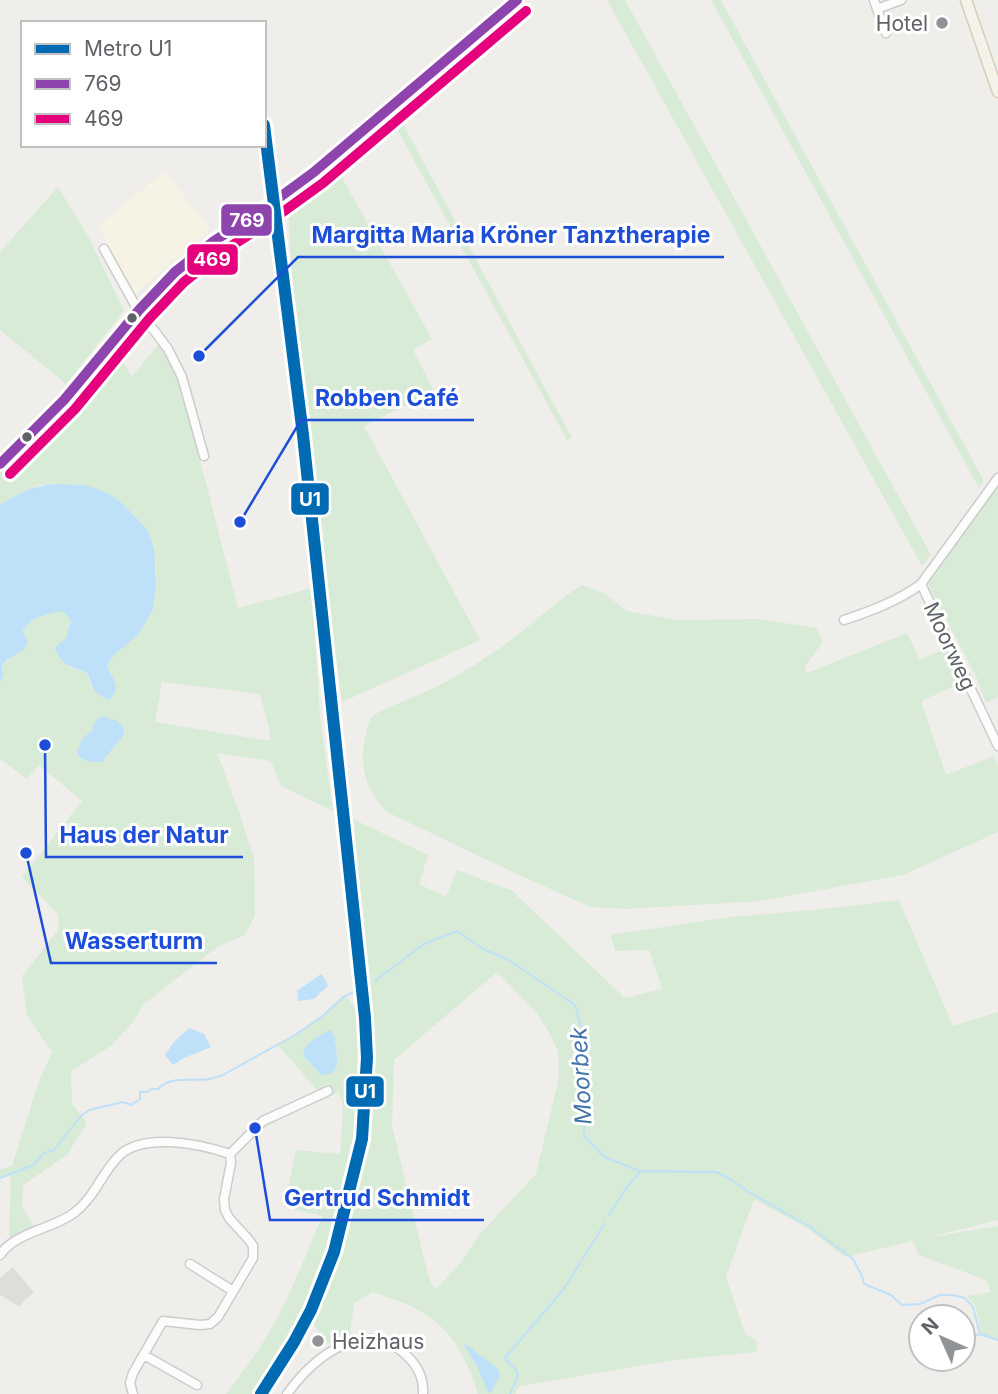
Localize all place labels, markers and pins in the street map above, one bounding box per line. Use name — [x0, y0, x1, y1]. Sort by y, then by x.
place label: Hotel — [876, 11, 928, 36]
marker: Hotel — [934, 15, 950, 31]
callout: Margitta Maria Kröner Tanztherapie — [298, 213, 724, 257]
unlabelled marker — [125, 311, 139, 325]
callout: Robben Café — [301, 376, 474, 420]
unlabelled marker — [20, 430, 34, 444]
callout: Haus der Natur — [46, 813, 243, 857]
callout: Wasserturm — [51, 919, 217, 963]
callout: Gertrud Schmidt — [270, 1176, 484, 1220]
place label: Heizhaus — [332, 1329, 424, 1354]
marker: Heizhaus — [310, 1333, 326, 1349]

